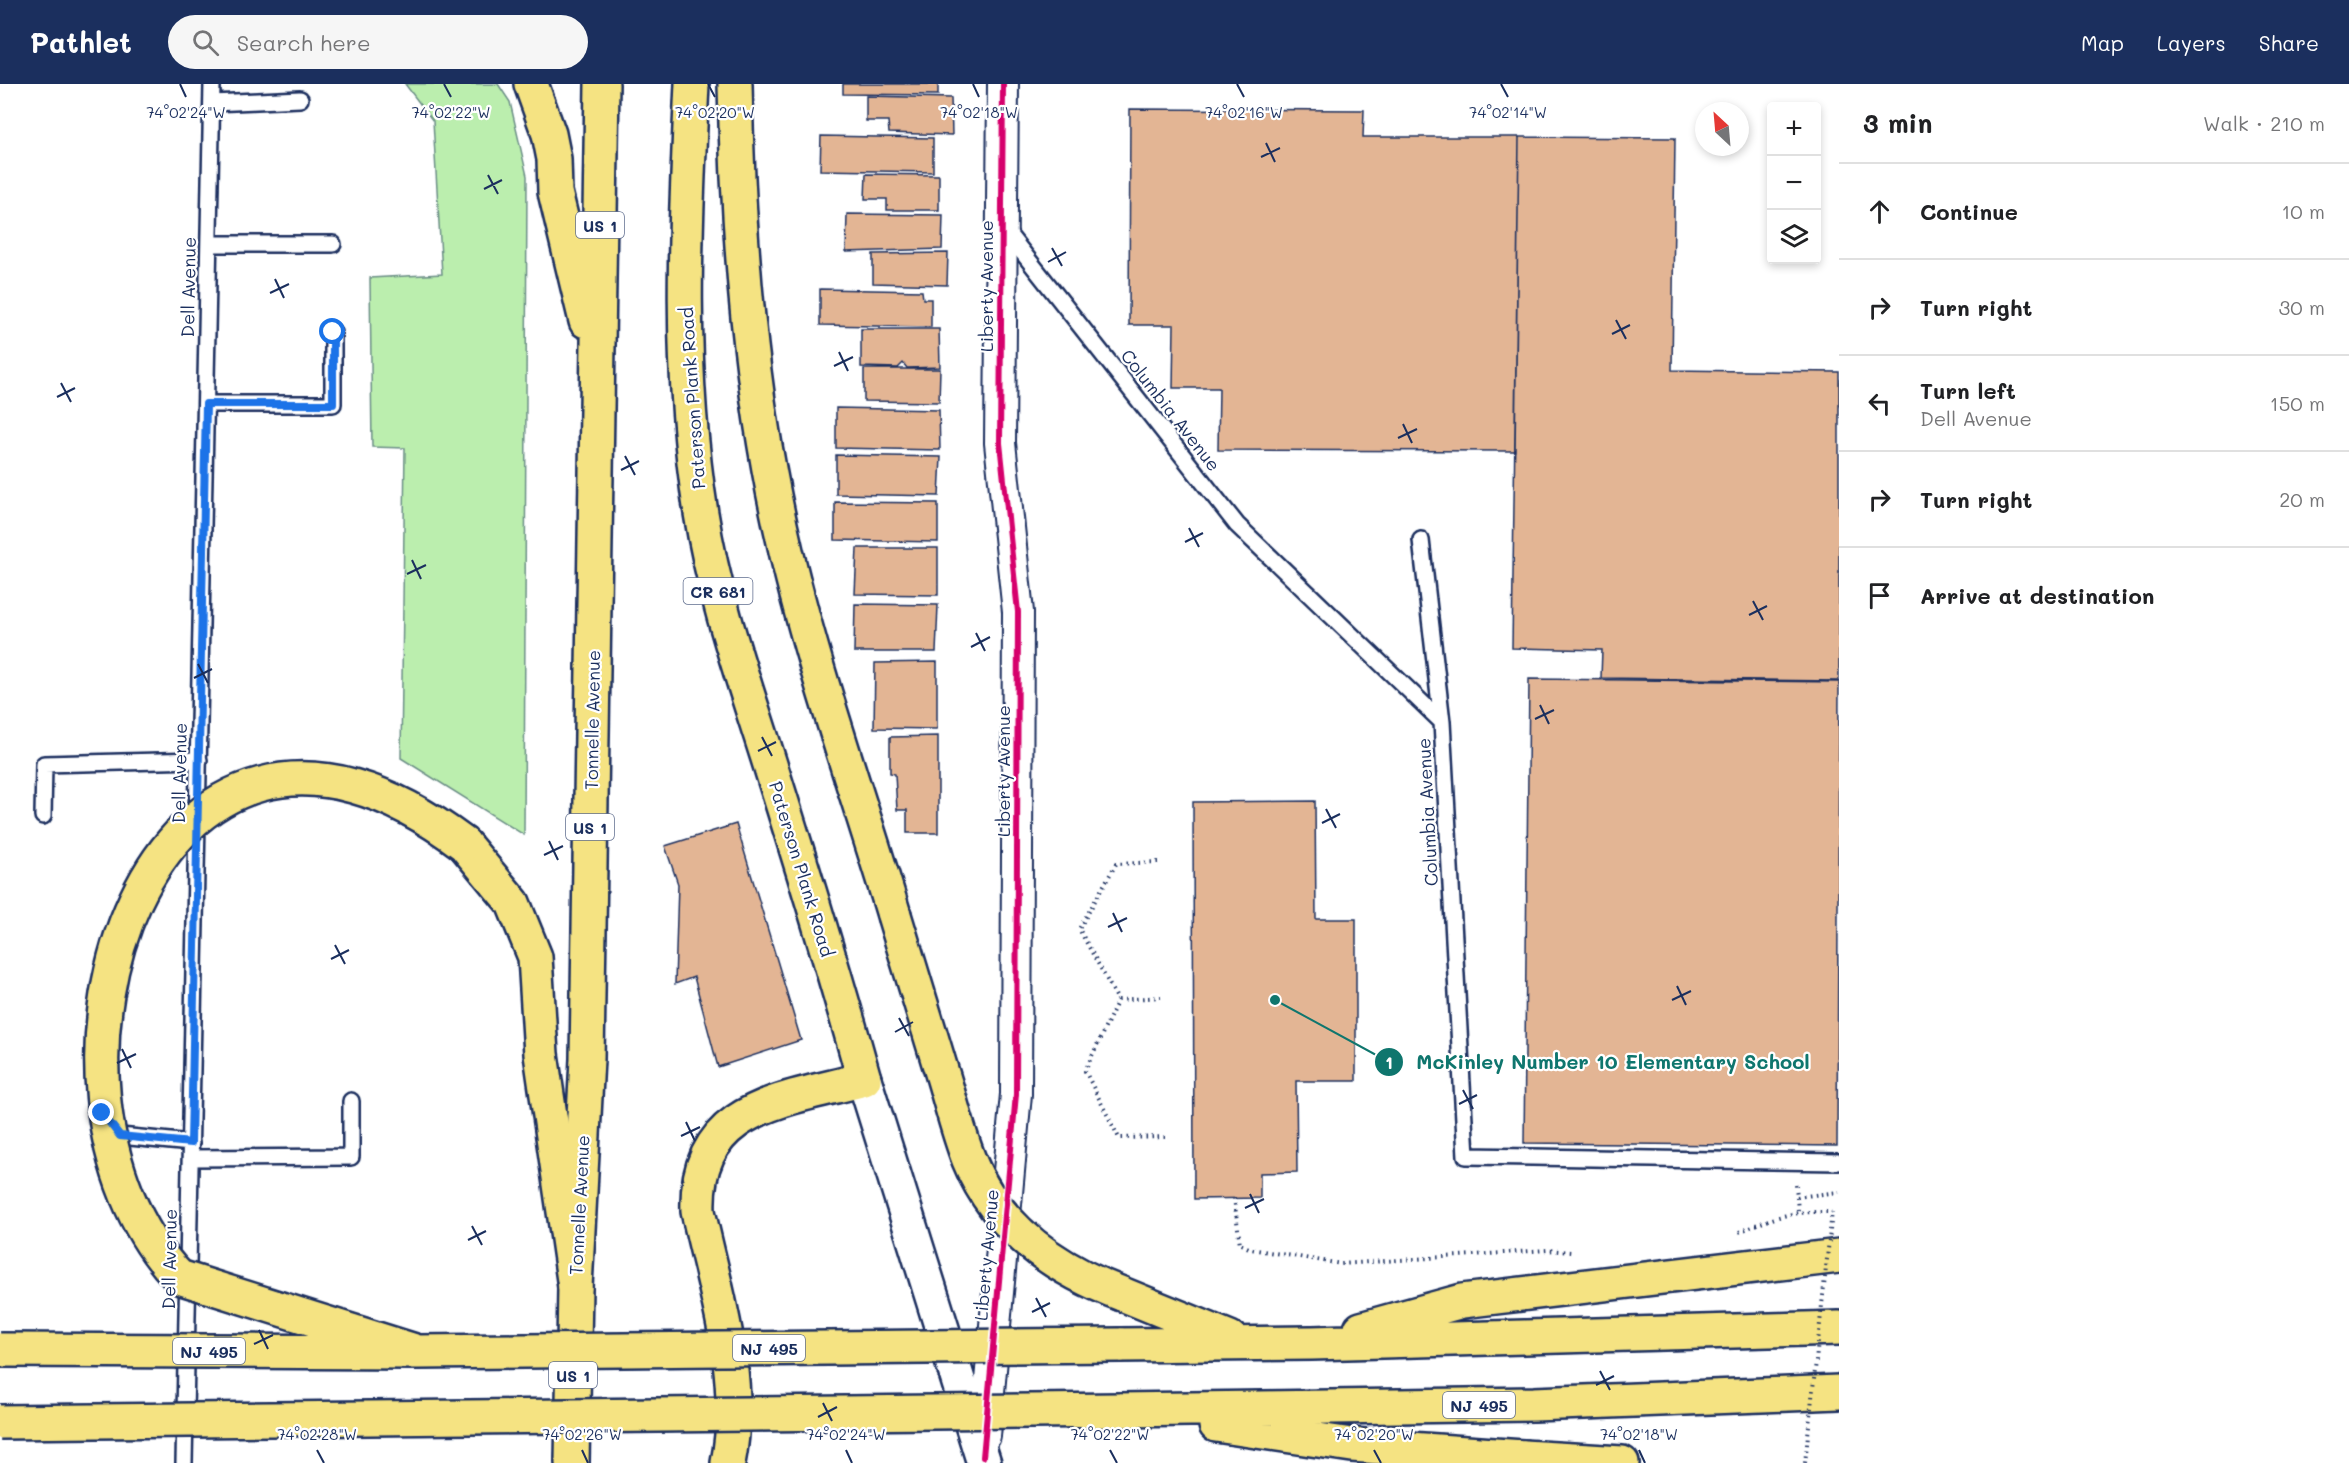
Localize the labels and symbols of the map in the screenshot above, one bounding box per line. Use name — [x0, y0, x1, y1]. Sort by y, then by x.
text: 74°02'24"W — [146, 102, 226, 122]
text: 74°02'22"W — [411, 102, 491, 122]
text: 74°02'20"W — [675, 102, 755, 122]
text: 74°02'18"W — [940, 102, 1018, 122]
text: 74°02'16"W — [1205, 102, 1283, 122]
text: 74°02'14"W — [1469, 102, 1547, 122]
north arrow — [1695, 102, 1749, 156]
road number: US 1 — [576, 212, 624, 238]
street label: Liberty Avenue — [974, 220, 998, 352]
street label: Dell Avenue — [175, 237, 201, 337]
street label: Paterson Plank Road — [674, 306, 710, 490]
route start — [319, 318, 345, 344]
street label: Columbia Avenue — [1116, 344, 1226, 476]
road number: CR 681 — [684, 578, 752, 604]
street label: Tonnelle Avenue — [579, 650, 605, 790]
street label: Liberty Avenue — [991, 705, 1015, 837]
street label: Dell Avenue — [166, 723, 192, 823]
street label: Columbia Avenue — [1411, 737, 1443, 887]
street label: Paterson Plank Road — [764, 778, 840, 960]
road number: US 1 — [566, 814, 614, 840]
callout: McKinley Number 10 Elementary School — [1374, 1043, 1822, 1081]
text: McKinley Number 10 Elementary School — [1416, 1048, 1810, 1074]
text: 1 — [1385, 1050, 1393, 1074]
route end — [88, 1099, 114, 1125]
street label: Tonnelle Avenue — [563, 1134, 595, 1276]
street label: Liberty Avenue — [968, 1188, 1004, 1322]
street label: Dell Avenue — [156, 1209, 182, 1309]
road number: NJ 495 — [733, 1335, 805, 1361]
road number: NJ 495 — [173, 1338, 245, 1364]
road number: US 1 — [549, 1362, 597, 1388]
road number: NJ 495 — [1443, 1392, 1515, 1418]
text: 74°02'28"W — [277, 1424, 357, 1444]
text: 74°02'26"W — [542, 1424, 622, 1444]
text: 74°02'24"W — [806, 1424, 886, 1444]
text: 74°02'22"W — [1070, 1424, 1150, 1444]
text: 74°02'20"W — [1334, 1424, 1414, 1444]
text: 74°02'18"W — [1600, 1424, 1678, 1444]

